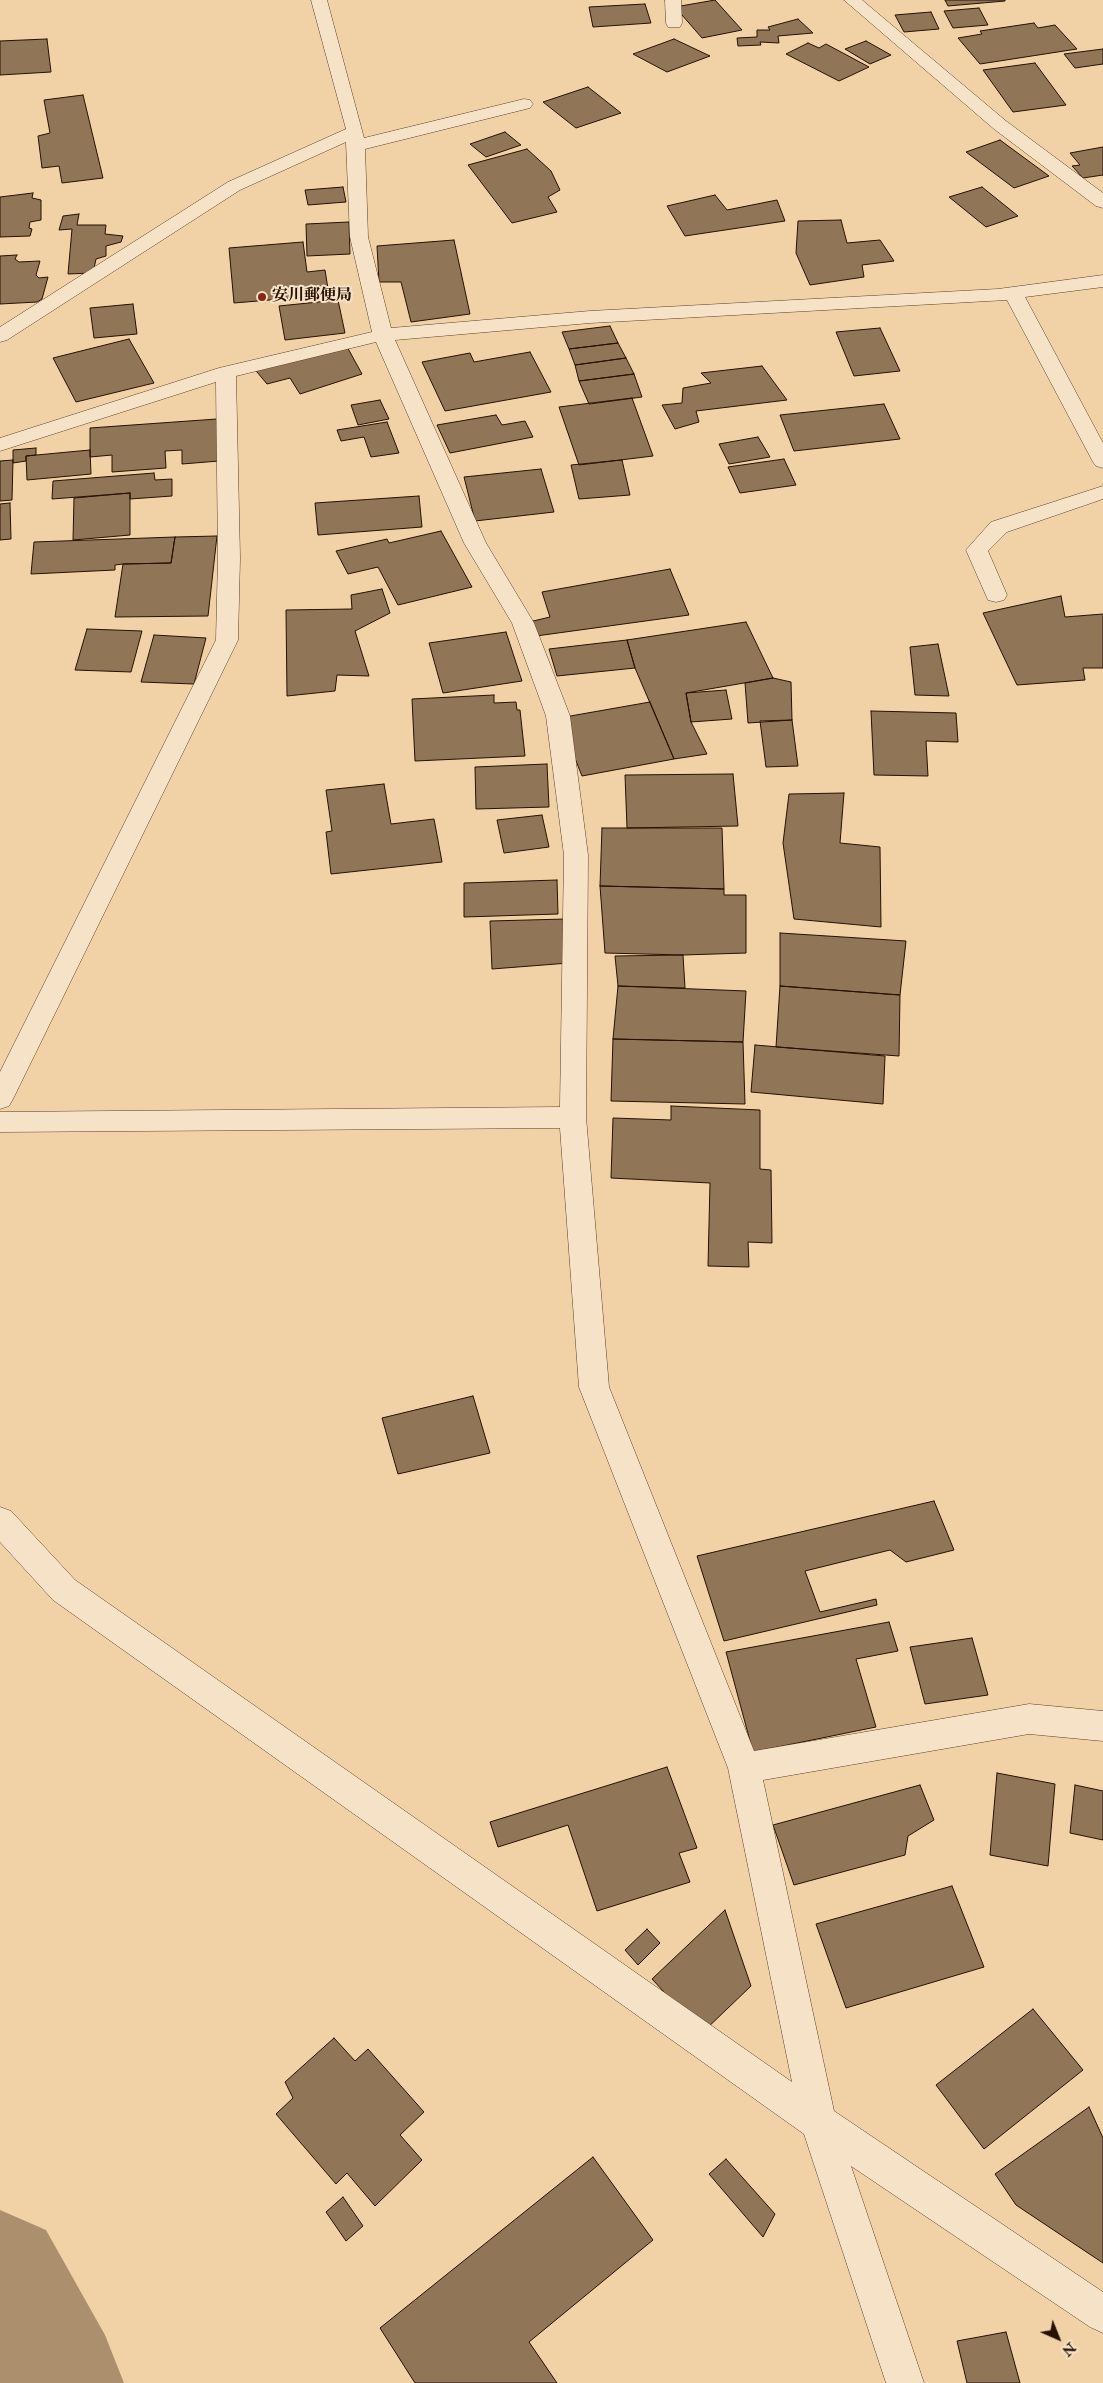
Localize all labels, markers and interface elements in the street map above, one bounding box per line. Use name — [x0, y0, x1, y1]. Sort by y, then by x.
place label: 安川郵便局 — [272, 287, 352, 307]
marker: 安川郵便局 — [256, 291, 268, 303]
north arrow — [1033, 2313, 1083, 2363]
text: N — [1058, 2339, 1079, 2360]

